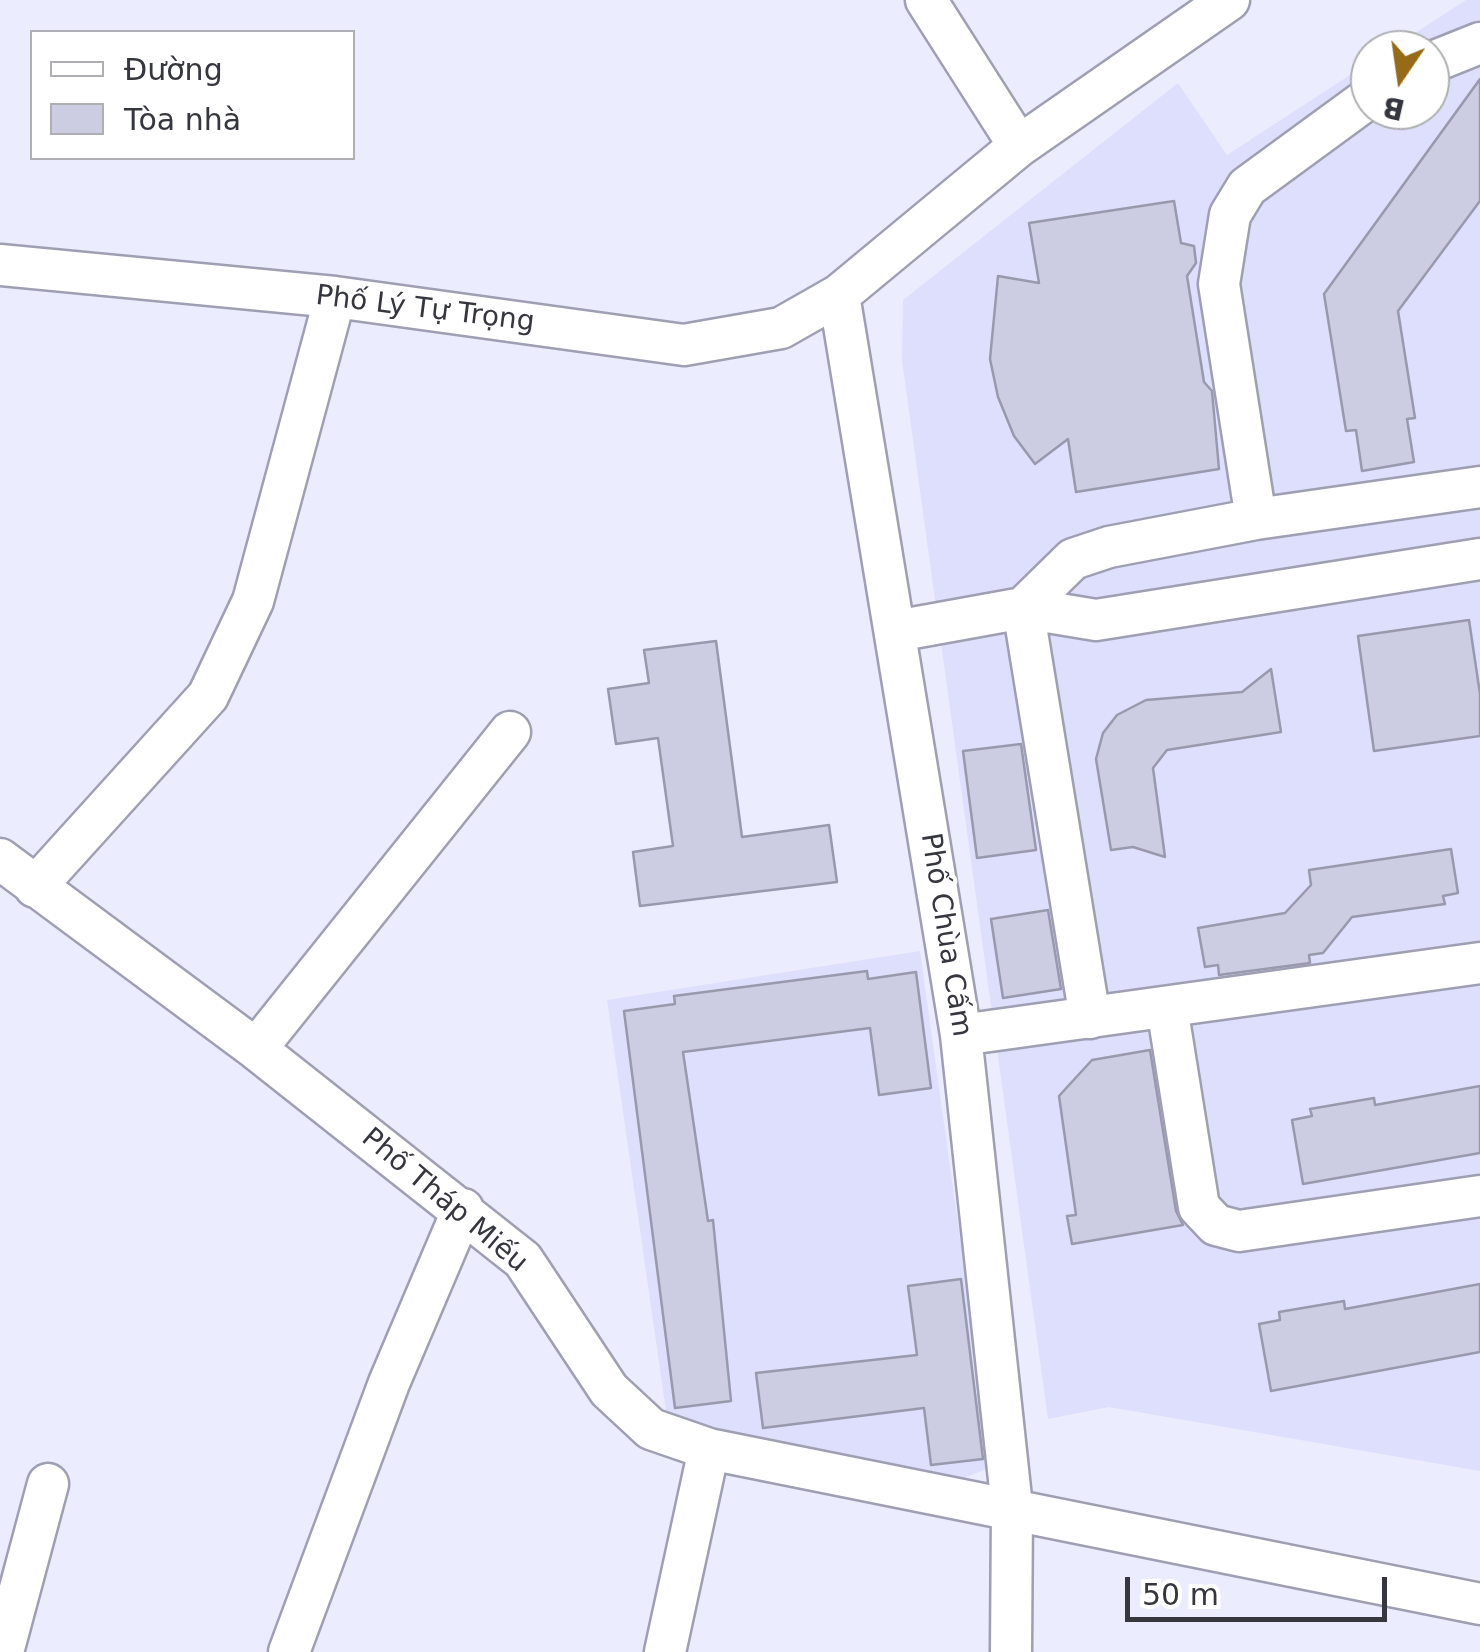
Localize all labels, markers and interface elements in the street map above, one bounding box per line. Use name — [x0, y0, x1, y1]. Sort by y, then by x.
legend — [30, 30, 355, 160]
north arrow — [1350, 30, 1450, 130]
text: Đường — [124, 52, 223, 87]
text: B — [1379, 89, 1408, 126]
text: Tòa nhà — [124, 102, 241, 137]
street label: Phố Lý Tự Trọng — [314, 280, 536, 340]
street label: Phố Chùa Cấm — [912, 831, 978, 1039]
street label: Phố Tháp Miếu — [354, 1122, 534, 1280]
scale bar — [1130, 1557, 1392, 1619]
text: 50 m — [1142, 1577, 1219, 1612]

